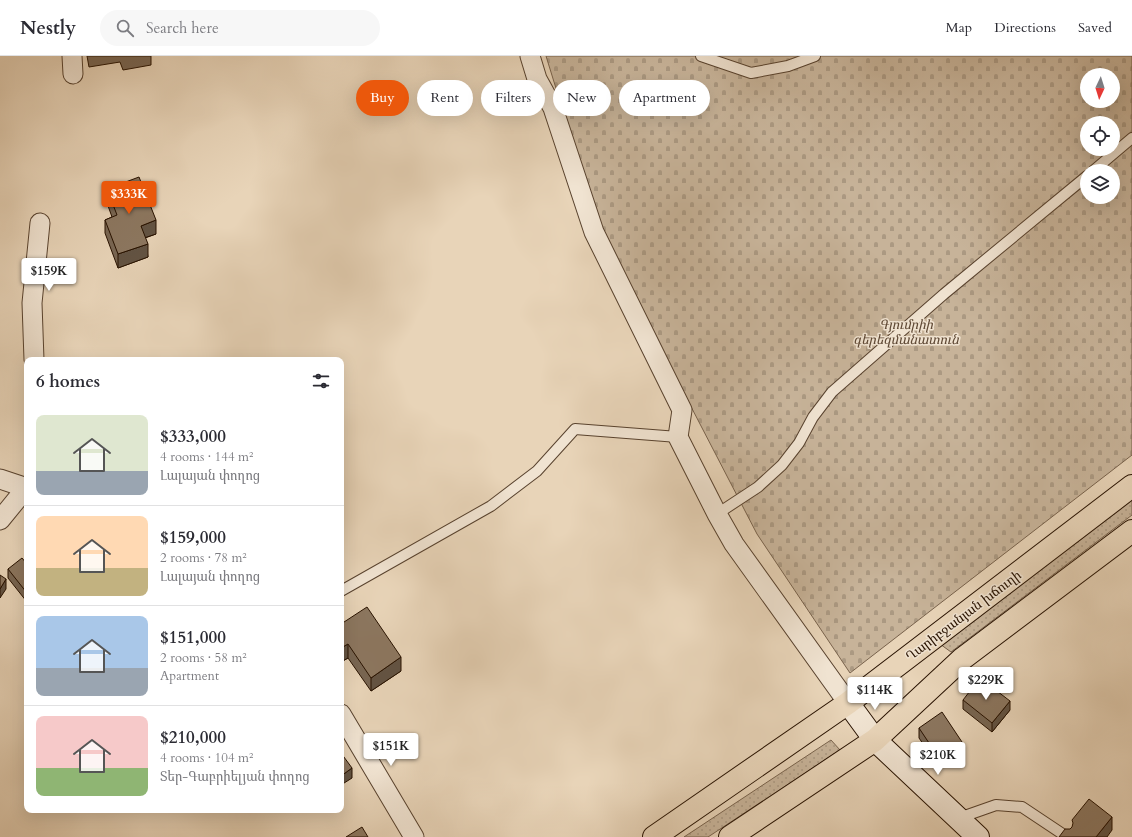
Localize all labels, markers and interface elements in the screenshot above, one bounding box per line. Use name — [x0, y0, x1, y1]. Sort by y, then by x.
search box — [100, 10, 380, 46]
text: Nestly — [20, 15, 76, 41]
icon: search — [114, 17, 136, 39]
text: Search here — [146, 18, 219, 38]
text: Map — [946, 18, 972, 37]
text: Directions — [994, 18, 1056, 37]
text: Saved — [1078, 18, 1112, 37]
north arrow — [1080, 68, 1120, 108]
map controls — [1080, 68, 1120, 204]
chip: Buy — [356, 80, 409, 116]
chip: Rent — [417, 80, 473, 116]
chip: Filters — [481, 80, 545, 116]
chip: New — [553, 80, 611, 116]
chip: Apartment — [619, 80, 710, 116]
button: locate — [1080, 116, 1120, 156]
button: layers — [1080, 164, 1120, 204]
pin: $333K — [101, 181, 157, 215]
text: $333K — [110, 185, 148, 203]
pin: $159K — [21, 258, 77, 292]
text: $159K — [30, 262, 68, 280]
park label: Գյումրիի գերեզմանատուն — [853, 316, 959, 349]
text: 6 homes — [36, 370, 100, 393]
icon: filters — [310, 370, 332, 392]
text: $333,000 — [160, 425, 226, 448]
icon: home — [68, 431, 116, 479]
text: 4 rooms · 144 m² — [160, 448, 253, 466]
text: Լալայան փողոց — [160, 467, 260, 485]
text: $159,000 — [160, 526, 226, 549]
icon: home — [68, 532, 116, 580]
text: 2 rooms · 78 m² — [160, 549, 247, 567]
street label: Ղարիբջանյան խճուղի — [902, 566, 1026, 665]
text: Լալայան փողոց — [160, 568, 260, 586]
text: $151,000 — [160, 626, 226, 649]
icon: home — [68, 632, 116, 680]
text: 2 rooms · 58 m² — [160, 649, 247, 667]
text: Apartment — [160, 667, 219, 685]
pin: $229K — [958, 667, 1014, 701]
text: $229K — [967, 671, 1005, 689]
pin: $114K — [847, 677, 903, 711]
text: $114K — [856, 681, 894, 699]
text: $210,000 — [160, 726, 226, 749]
icon: home — [68, 732, 116, 780]
pin: $151K — [363, 733, 419, 767]
text: $151K — [372, 737, 410, 755]
pin: $210K — [910, 742, 966, 776]
text: $210K — [919, 746, 957, 764]
text: 4 rooms · 104 m² — [160, 749, 253, 767]
text: Տեր-Գաբրիելյան փողոց — [160, 768, 310, 786]

